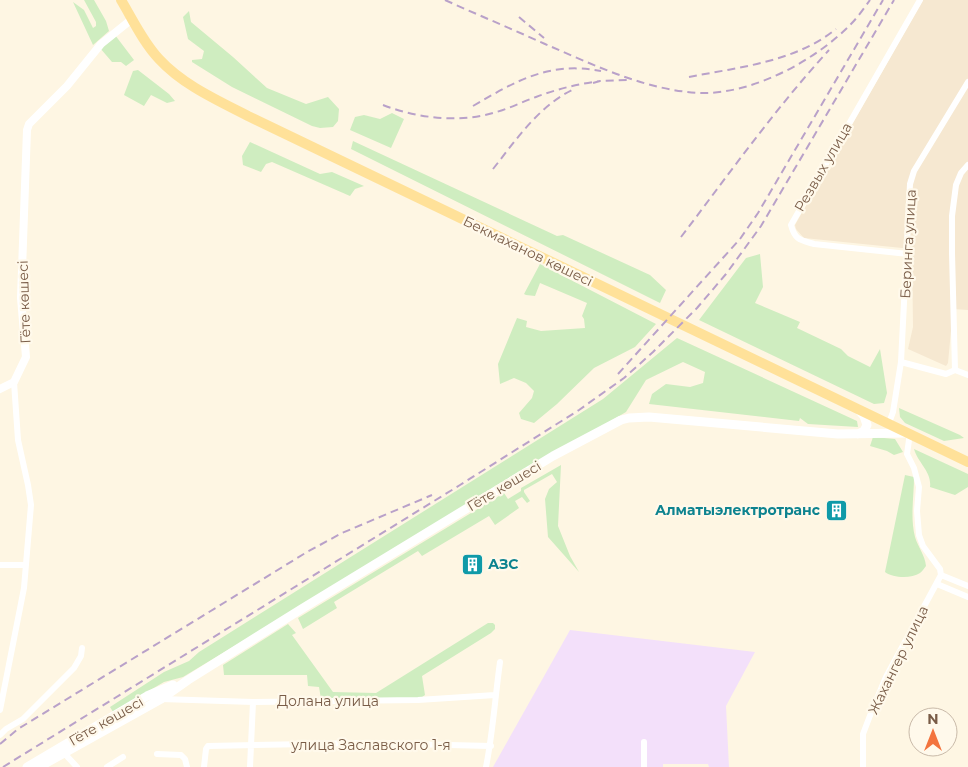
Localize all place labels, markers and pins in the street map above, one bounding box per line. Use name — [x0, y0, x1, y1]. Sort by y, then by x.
building icon: Алматыэлектротранс — [824, 498, 848, 522]
place label: Алматыэлектротранс — [655, 501, 821, 519]
building icon: АЗС — [460, 552, 484, 576]
place label: АЗС — [488, 555, 518, 573]

